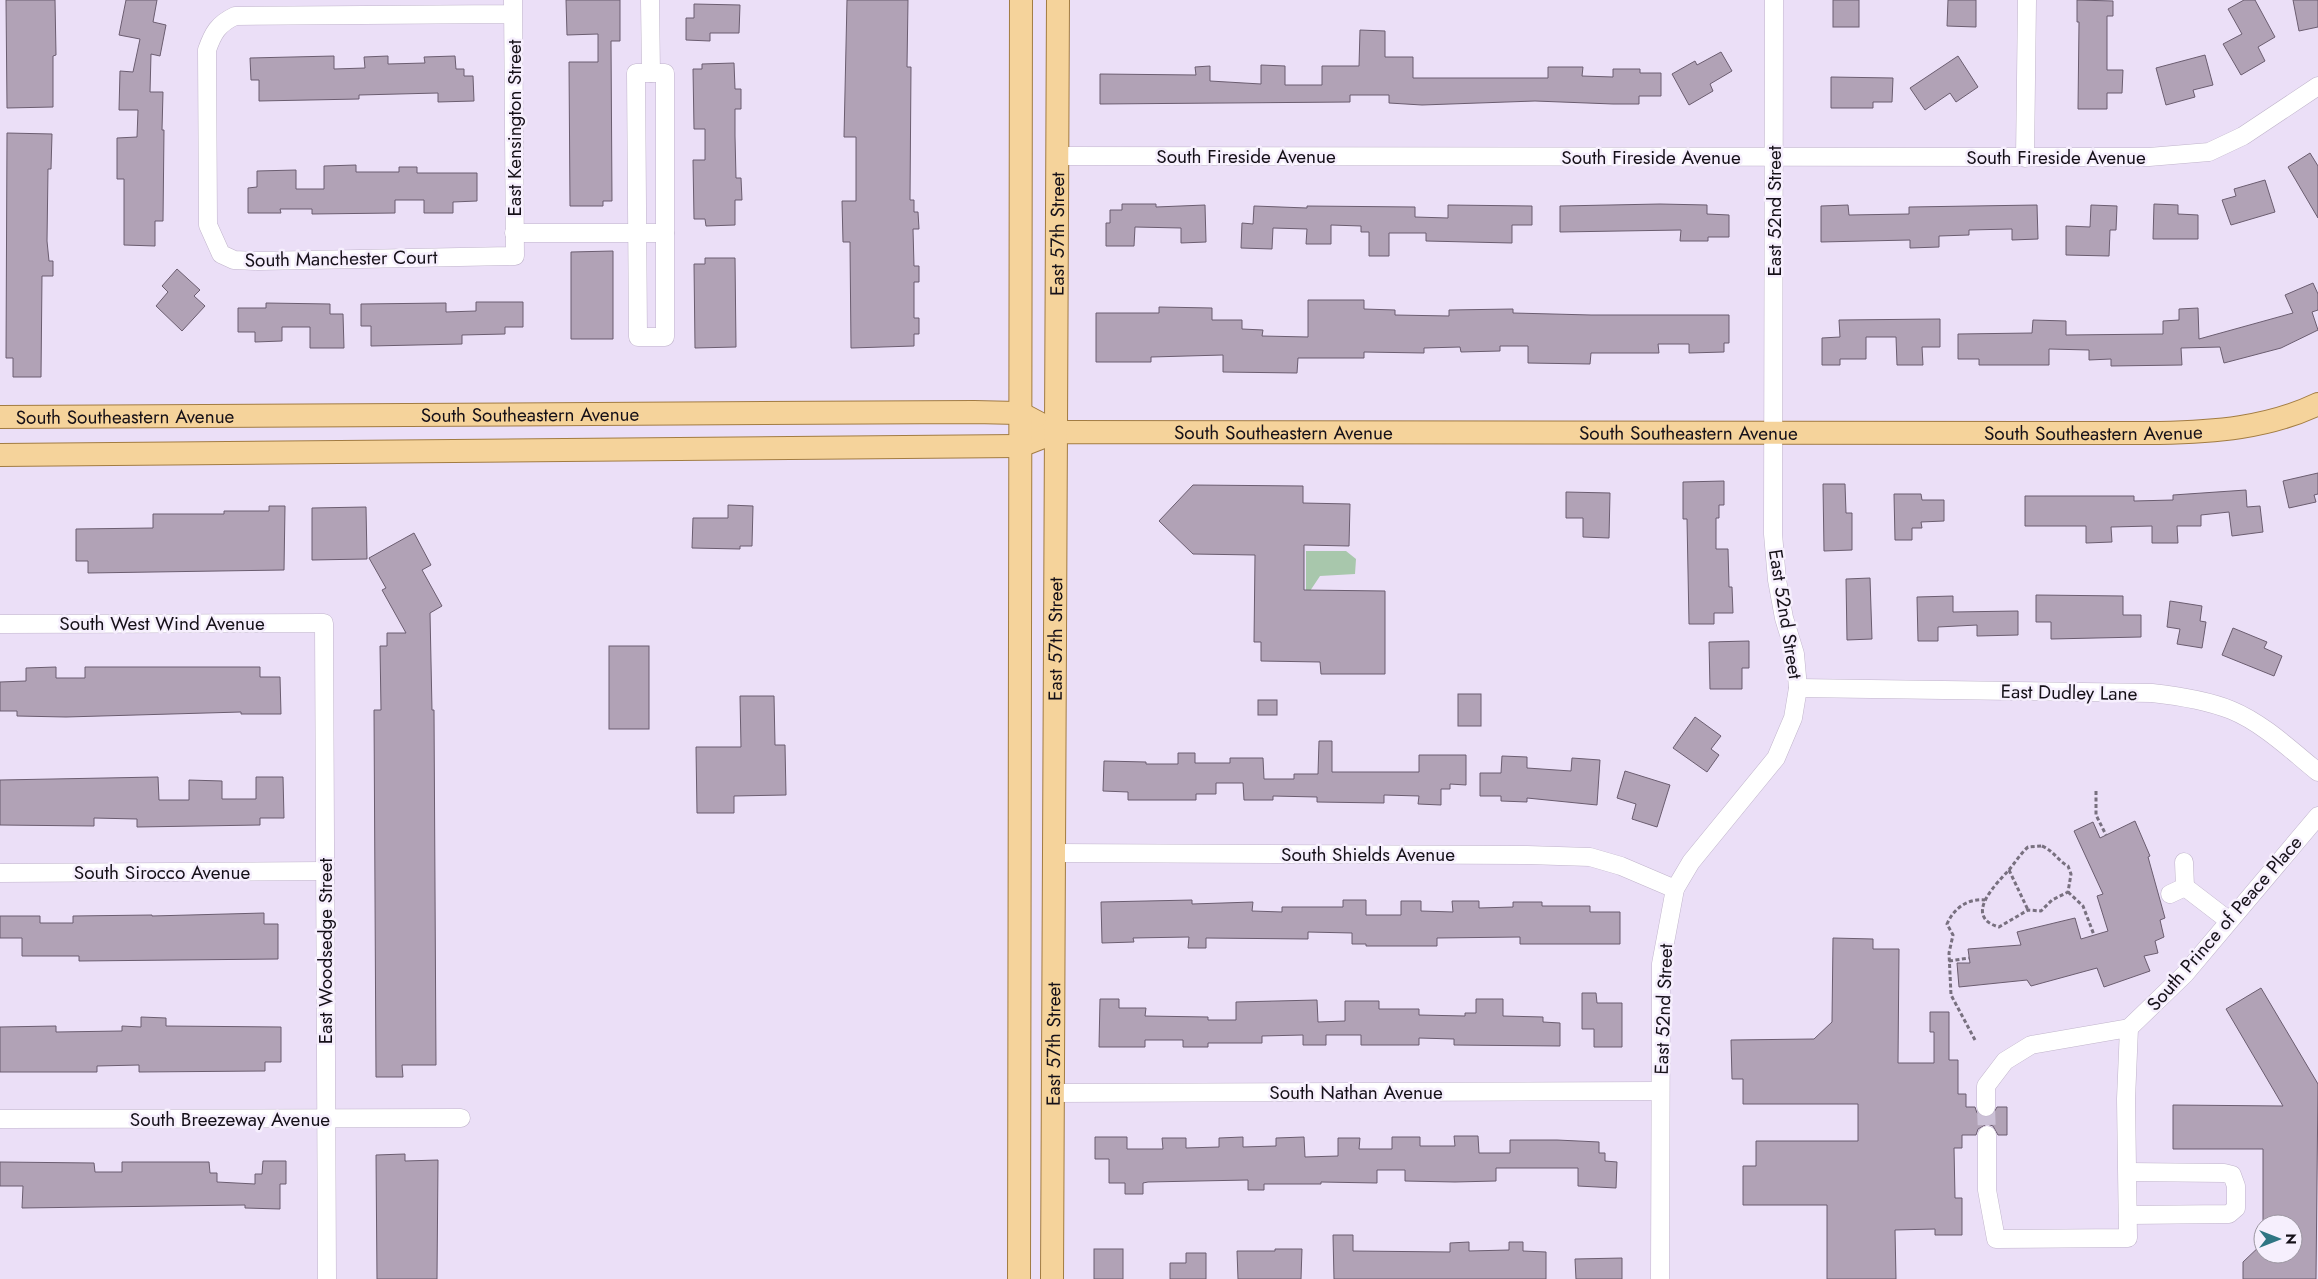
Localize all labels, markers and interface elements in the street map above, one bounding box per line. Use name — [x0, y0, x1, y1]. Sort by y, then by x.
street label: East Kensington Street — [501, 39, 528, 216]
street label: South Fireside Avenue — [1156, 143, 1336, 170]
street label: South Fireside Avenue — [1561, 144, 1741, 171]
street label: South Fireside Avenue — [1966, 144, 2146, 171]
street label: East 52nd Street — [1761, 145, 1788, 276]
street label: East 57th Street — [1044, 172, 1071, 296]
street label: South Manchester Court — [244, 243, 438, 274]
street label: South Southeastern Avenue — [421, 401, 640, 429]
street label: South Southeastern Avenue — [16, 403, 235, 431]
street label: South Southeastern Avenue — [1984, 418, 2204, 447]
street label: South Southeastern Avenue — [1174, 419, 1393, 446]
street label: South Southeastern Avenue — [1579, 419, 1798, 447]
street label: East 52nd Street — [1762, 547, 1809, 681]
street label: East 57th Street — [1042, 577, 1069, 701]
street label: South West Wind Avenue — [59, 610, 265, 637]
street label: East Dudley Lane — [2000, 678, 2138, 707]
street label: South Prince of Peace Place — [2140, 830, 2308, 1017]
street label: South Shields Avenue — [1281, 841, 1455, 868]
street label: East Woodsedge Street — [312, 857, 339, 1044]
street label: South Sirocco Avenue — [74, 859, 250, 886]
street label: East 52nd Street — [1648, 943, 1679, 1075]
street label: East 57th Street — [1040, 982, 1067, 1106]
street label: South Nathan Avenue — [1269, 1079, 1443, 1106]
street label: South Breezeway Avenue — [130, 1106, 330, 1133]
north arrow — [2253, 1214, 2303, 1264]
text: N — [2281, 1233, 2301, 1245]

